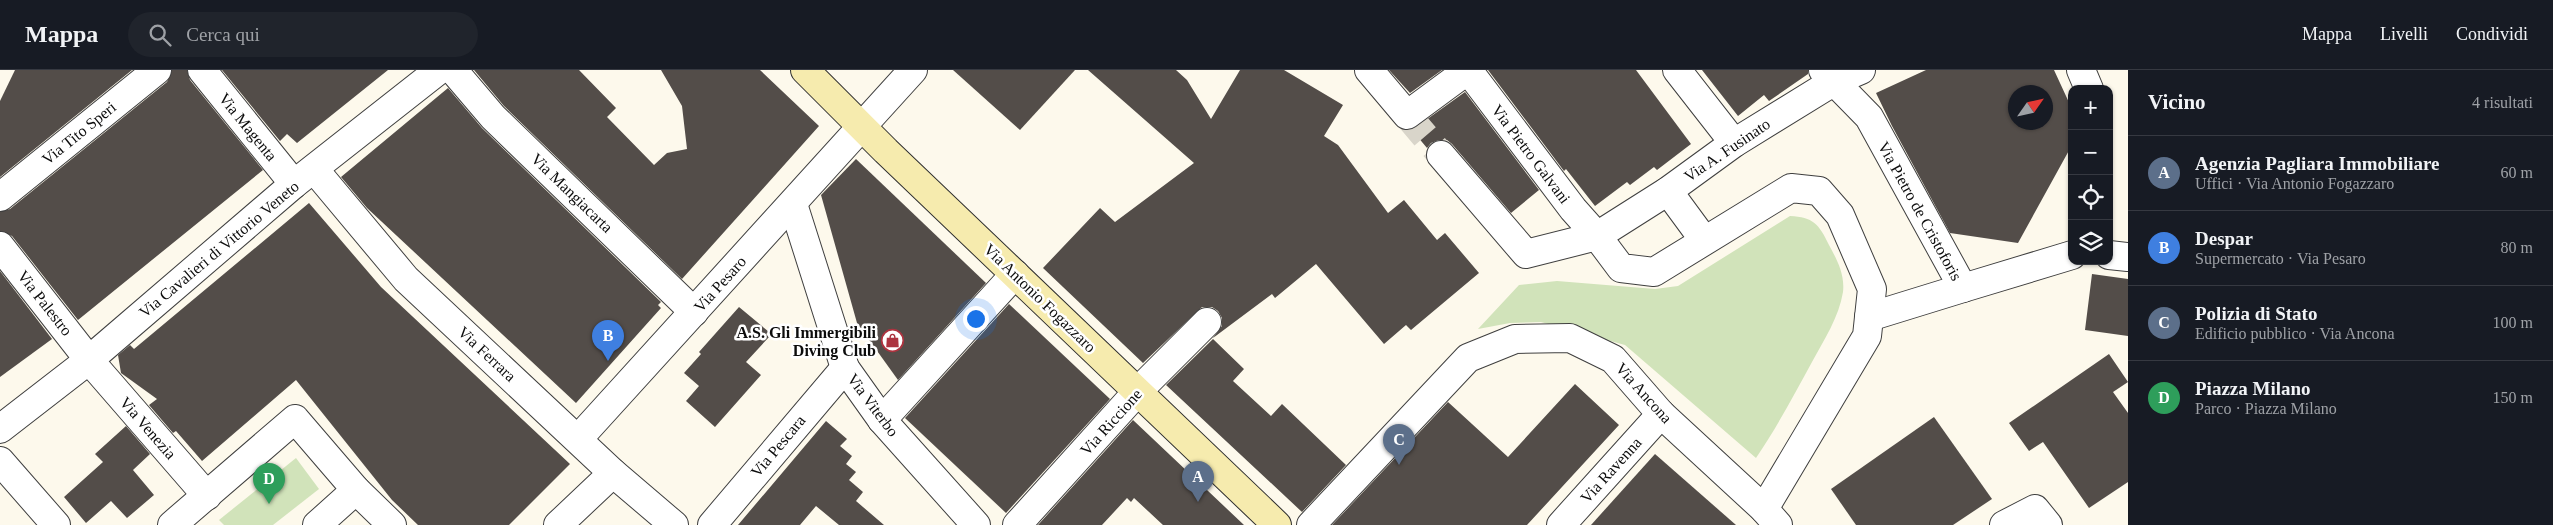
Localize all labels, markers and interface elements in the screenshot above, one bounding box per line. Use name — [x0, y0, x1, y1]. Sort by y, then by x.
search box — [128, 12, 478, 57]
text: Mappa — [25, 21, 98, 47]
icon: search — [146, 21, 174, 49]
text: Cerca qui — [186, 24, 260, 45]
text: Mappa — [2302, 24, 2352, 44]
text: Livelli — [2380, 24, 2428, 44]
text: Condividi — [2456, 24, 2528, 44]
north arrow — [2008, 85, 2053, 130]
map controls — [2068, 85, 2113, 265]
button: + — [2068, 85, 2113, 130]
street label: Via Magenta — [215, 90, 280, 165]
text: Vicino — [2148, 90, 2206, 114]
text: 4 risultati — [2472, 94, 2533, 111]
street label: Via Tito Speri — [39, 98, 120, 169]
street label: Via Pietro Galvani — [1488, 101, 1574, 207]
street label: Via A. Fusinato — [1681, 115, 1773, 185]
button: − — [2068, 130, 2113, 175]
street label: Via Pietro de Cristoforis — [1875, 139, 1965, 283]
street label: Via Mangiacarta — [527, 150, 616, 237]
text: Agenzia Pagliara Immobiliare — [2195, 153, 2440, 174]
text: A — [2158, 164, 2170, 181]
text: 60 m — [2501, 164, 2533, 181]
button: locate — [2068, 175, 2113, 220]
text: Uffici · Via Antonio Fogazzaro — [2195, 175, 2394, 192]
street label: Via Cavalieri di Vittorio Veneto — [136, 177, 302, 321]
button: layers — [2068, 220, 2113, 265]
text: Despar — [2195, 228, 2253, 249]
text: B — [2159, 239, 2169, 256]
text: 80 m — [2501, 239, 2533, 256]
street label: Via Antonio Fogazzaro — [980, 240, 1099, 356]
text: Supermercato · Via Pesaro — [2195, 250, 2366, 267]
street label: Via Pesaro — [691, 253, 749, 315]
street label: Via Palestro — [14, 267, 76, 339]
text: Polizia di Stato — [2195, 303, 2317, 324]
your location — [963, 306, 989, 332]
text: C — [2158, 314, 2170, 331]
text: 100 m — [2493, 314, 2533, 331]
pin: B — [592, 320, 624, 361]
street label: Via Ferrara — [455, 323, 519, 385]
place label: A.S. Gli Immergibili Diving Club — [736, 324, 877, 360]
text: Edificio pubblico · Via Ancona — [2195, 325, 2395, 342]
shop icon: A.S. Gli Immergibili Diving Club — [880, 329, 904, 353]
street label: Via Ancona — [1613, 359, 1675, 427]
street label: Via Viterbo — [844, 370, 902, 440]
text: Piazza Milano — [2195, 378, 2311, 399]
street label: Via Riccione — [1077, 385, 1145, 459]
text: D — [2158, 389, 2170, 406]
text: 150 m — [2493, 389, 2533, 406]
street label: Via Venezia — [116, 394, 180, 462]
text: Parco · Piazza Milano — [2195, 400, 2337, 417]
street label: Via Pescara — [747, 412, 809, 480]
pin: C — [1383, 424, 1415, 465]
street label: Via Ravenna — [1577, 434, 1645, 506]
pin: A — [1182, 461, 1214, 502]
pin: D — [253, 463, 285, 504]

